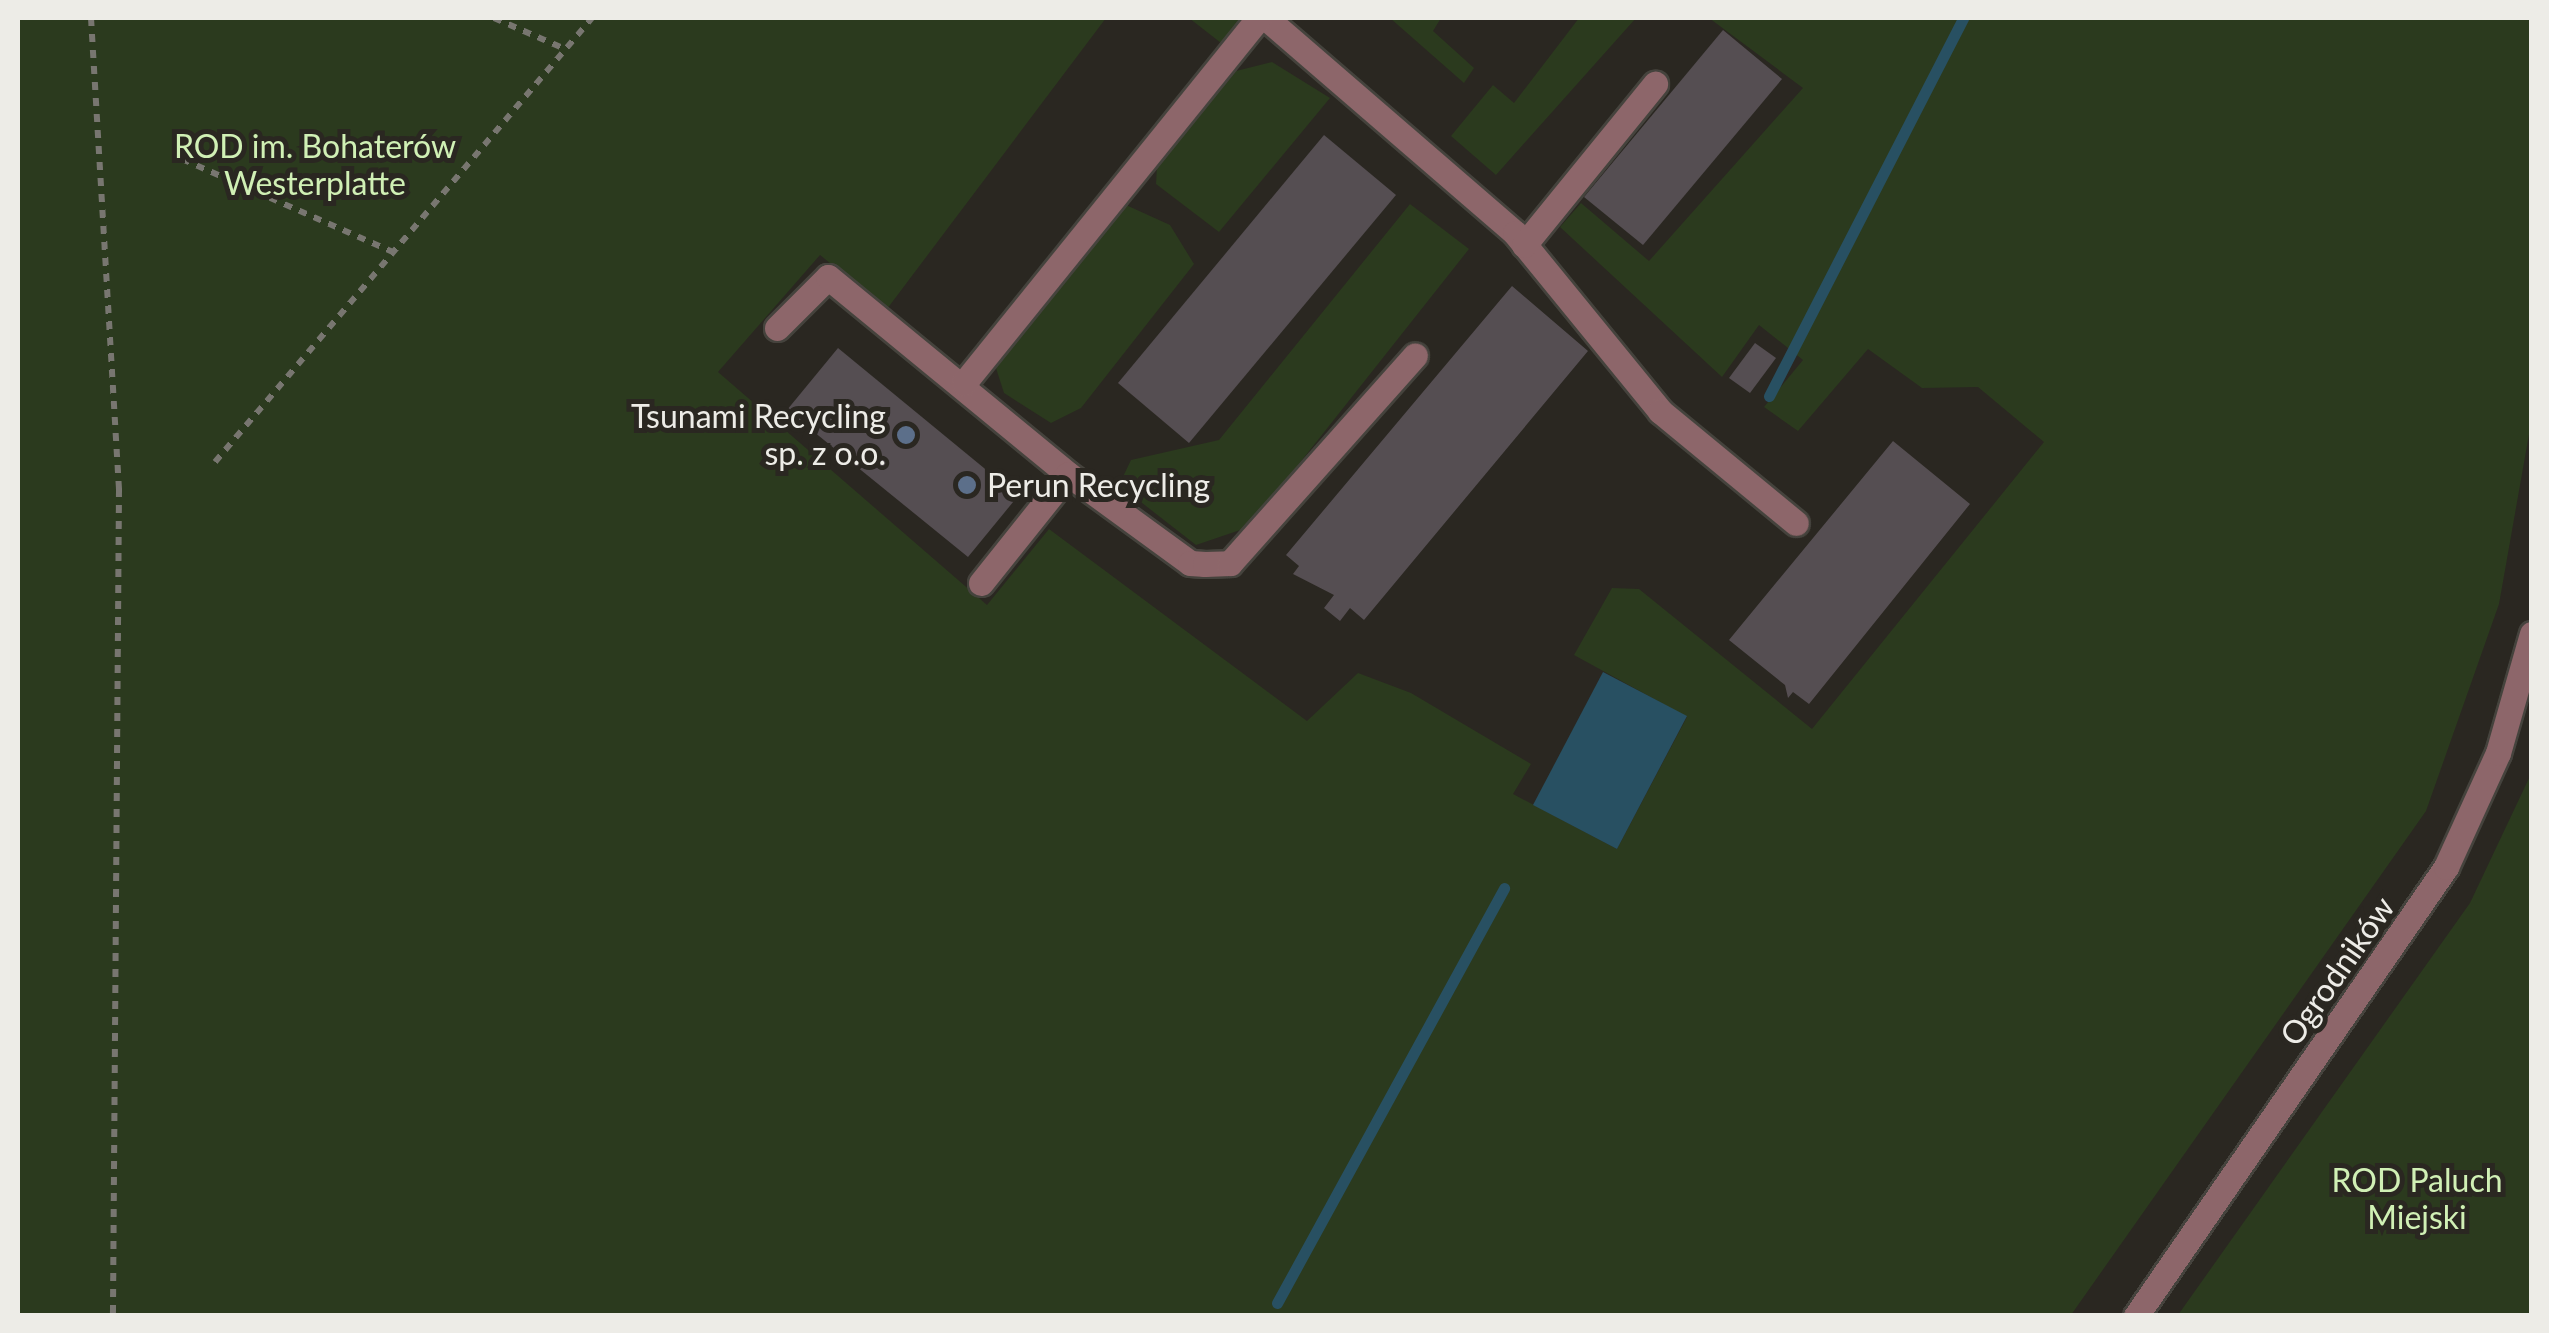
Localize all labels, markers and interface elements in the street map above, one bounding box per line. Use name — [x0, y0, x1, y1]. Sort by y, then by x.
park label: ROD im. Bohaterów Westerplatte — [174, 128, 456, 203]
place label: Tsunami Recycling sp. z o.o. — [631, 398, 886, 473]
marker: Tsunami Recycling sp. z o.o. — [895, 424, 917, 446]
place label: Perun Recycling — [987, 466, 1210, 504]
marker: Perun Recycling — [956, 474, 978, 496]
street label: Ogrodników — [2272, 889, 2402, 1053]
park label: ROD Paluch Miejski — [2331, 1162, 2503, 1237]

